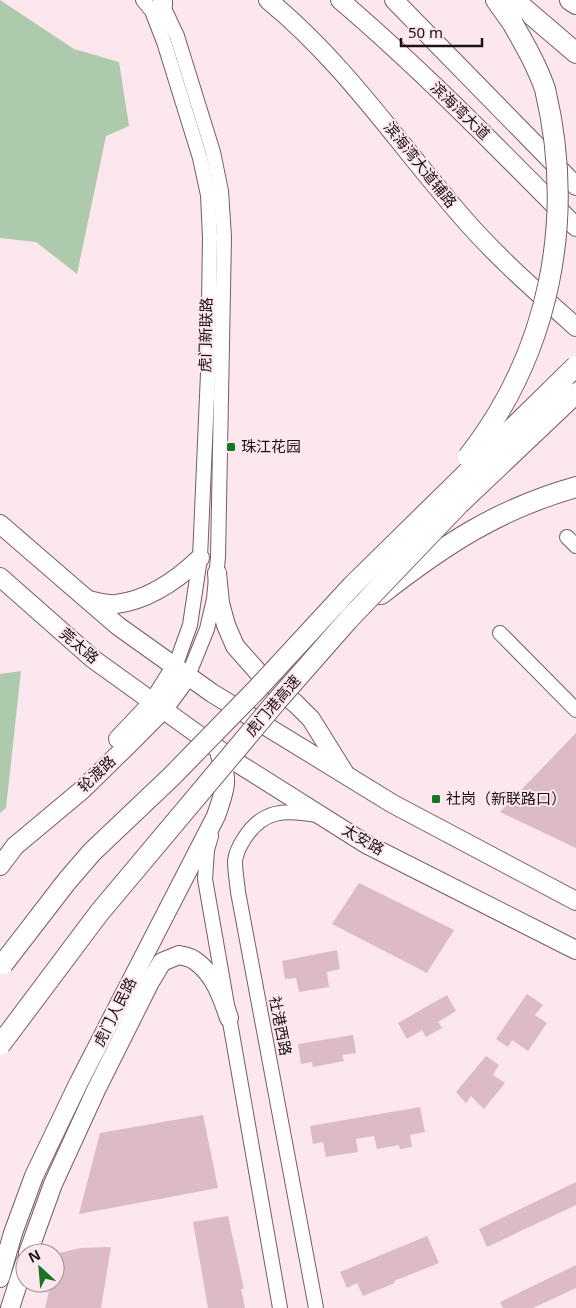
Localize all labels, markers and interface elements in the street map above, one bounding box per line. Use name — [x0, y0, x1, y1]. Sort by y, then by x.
scale bar — [401, 15, 482, 47]
text: 50 m — [408, 22, 443, 42]
street label: 滨海湾大道 — [427, 77, 495, 144]
street label: 滨海湾大道辅路 — [380, 117, 462, 211]
street label: 虎门新联路 — [194, 297, 216, 373]
place label: 珠江花园 — [241, 436, 301, 456]
marker: 珠江花园 — [225, 441, 237, 453]
street label: 莞太路 — [56, 623, 103, 667]
street label: 虎门港高速 — [240, 670, 304, 740]
street label: 轮渡路 — [73, 750, 119, 796]
place label: 社岗（新联路口） — [446, 788, 566, 808]
marker: 社岗（新联路口） — [430, 793, 442, 805]
street label: 太安路 — [339, 819, 388, 859]
street label: 虎门人民路 — [88, 974, 140, 1050]
street label: 社港西路 — [265, 994, 297, 1057]
north arrow — [15, 1243, 65, 1293]
text: N — [25, 1245, 43, 1267]

